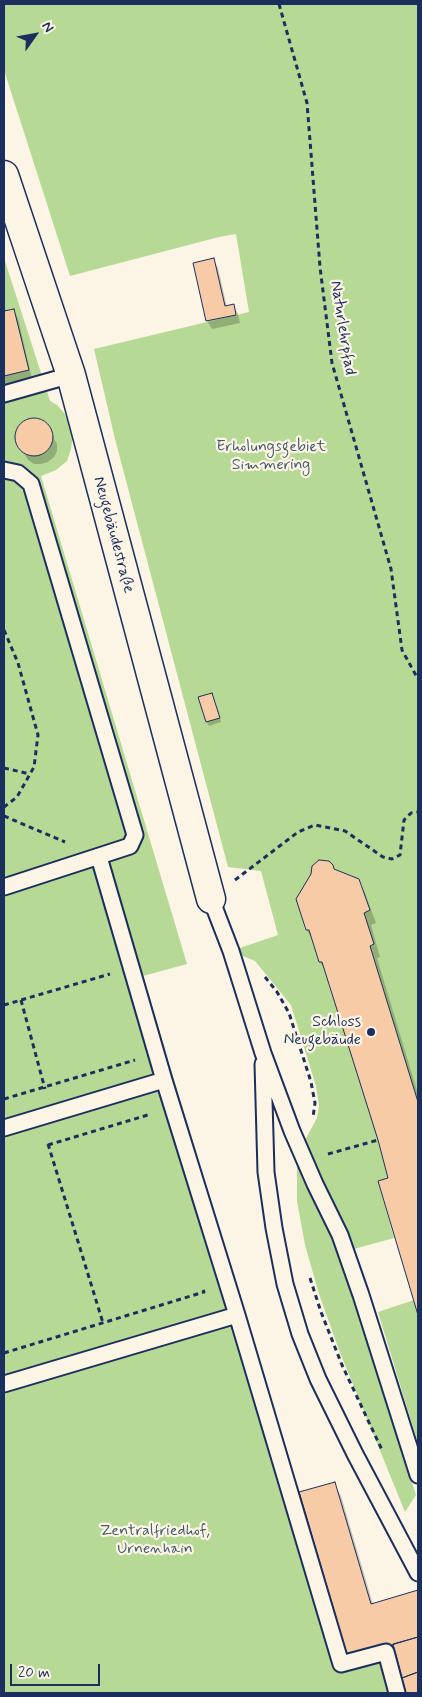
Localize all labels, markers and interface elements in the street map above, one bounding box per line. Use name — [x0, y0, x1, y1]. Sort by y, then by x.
north arrow — [10, 10, 60, 60]
text: N — [38, 18, 58, 36]
street label: Naturlehrpfad — [325, 279, 359, 377]
park label: Erholungsgebiet Simmering — [216, 438, 326, 476]
street label: Neugebäudestraße — [88, 475, 138, 595]
place label: Schloss Neugebäude — [284, 1013, 361, 1051]
marker: Schloss Neugebäude — [365, 1026, 377, 1038]
park label: Zentralfriedhof, Urnenhain — [100, 1522, 210, 1560]
scale bar — [12, 1654, 102, 1686]
text: 20 m — [18, 1663, 50, 1683]

